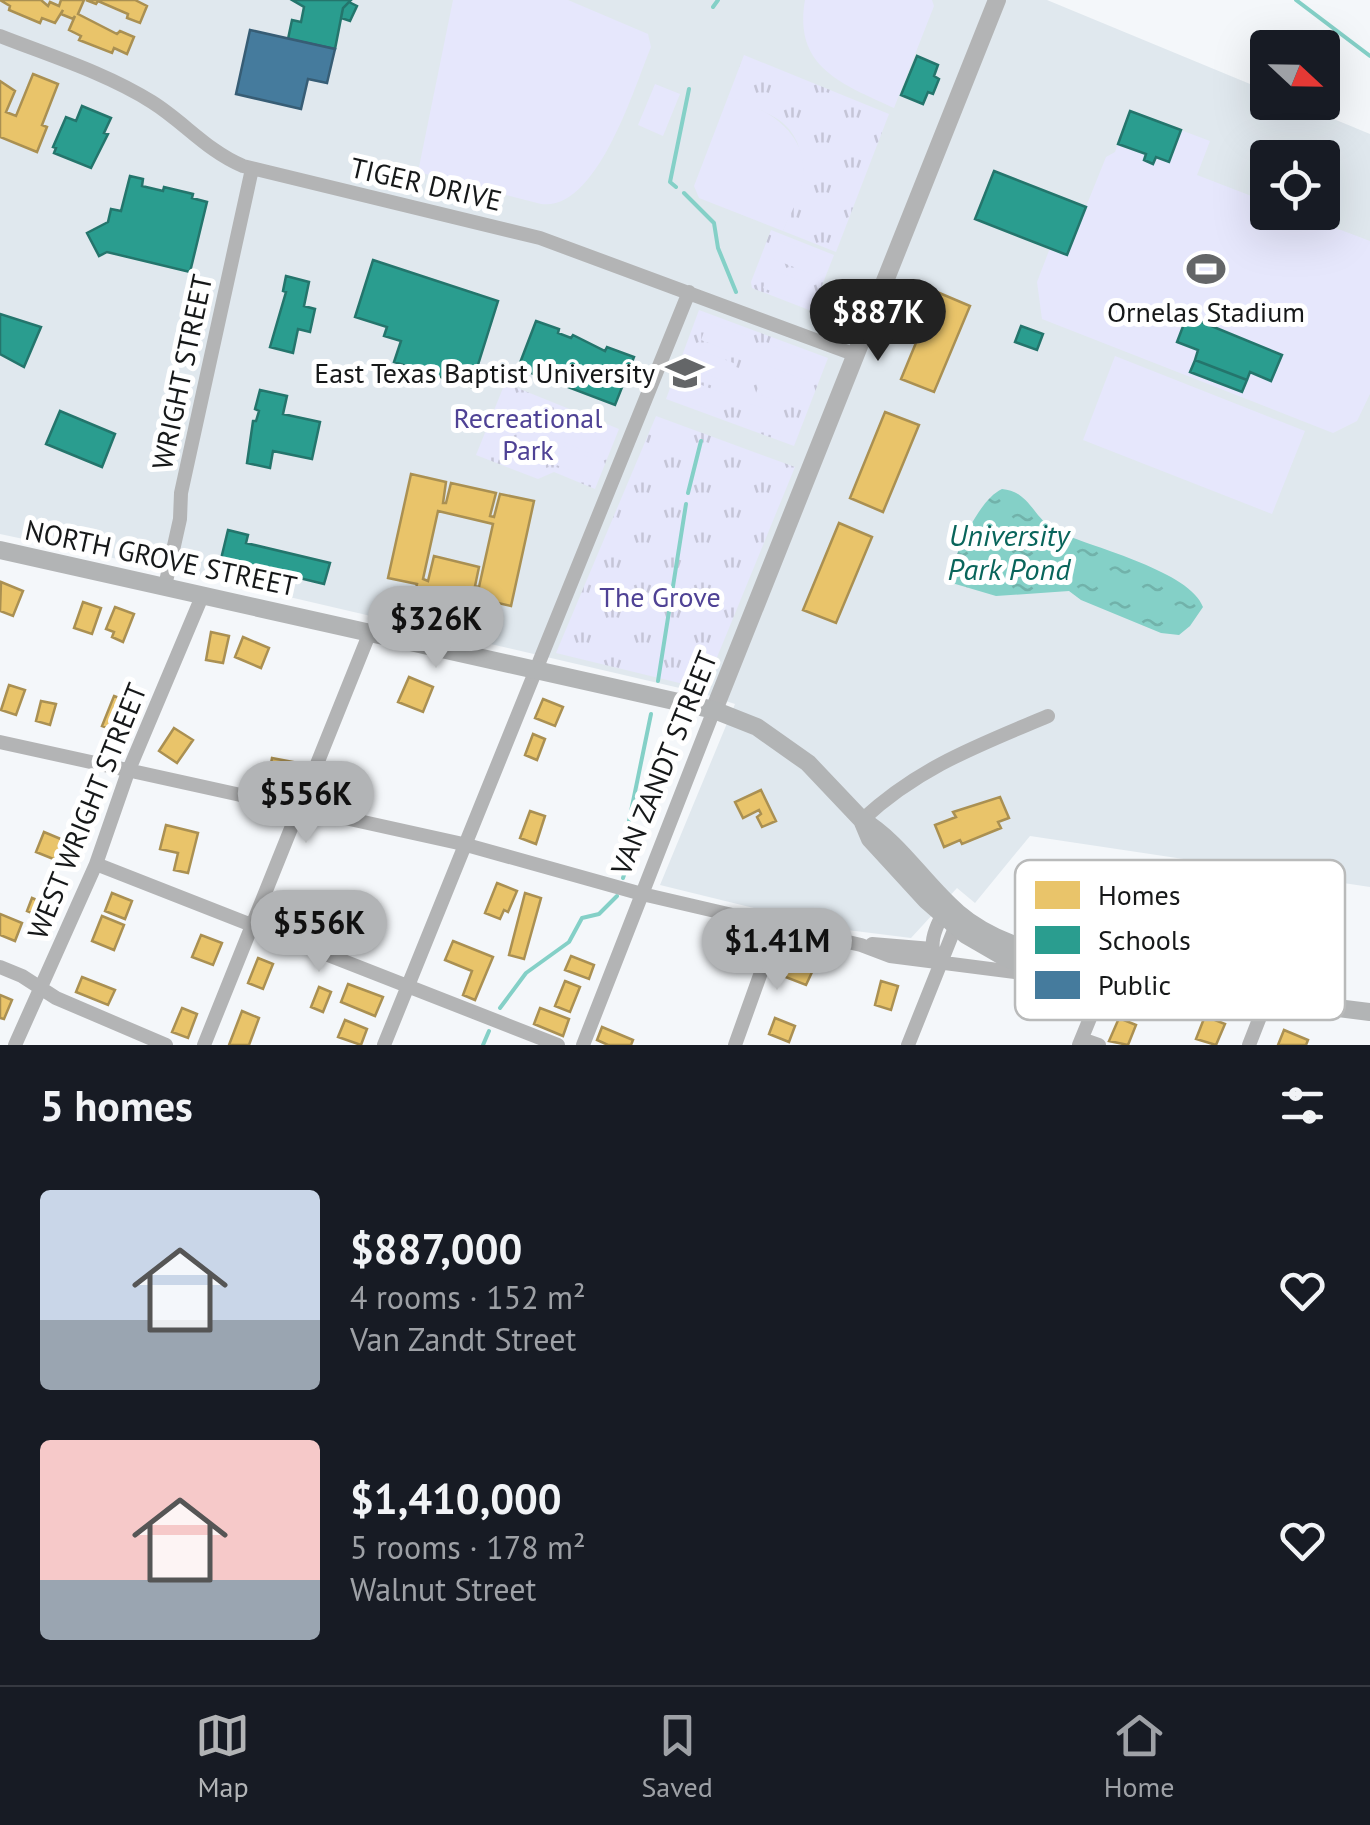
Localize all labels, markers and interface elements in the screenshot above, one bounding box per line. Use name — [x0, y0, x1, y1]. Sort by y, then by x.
north arrow — [1250, 30, 1340, 120]
map controls — [1250, 30, 1340, 230]
button: locate — [1250, 140, 1340, 230]
street label: TIGER DRIVE — [347, 148, 505, 219]
sports icon: Ornelas Stadium — [1185, 248, 1227, 290]
street label: WRIGHT STREET — [143, 271, 220, 473]
pin: $887K — [808, 279, 948, 364]
text: $887K — [832, 290, 924, 332]
place label: Ornelas Stadium — [1107, 293, 1305, 330]
school or university icon: East Texas Baptist University — [664, 352, 706, 394]
place label: East Texas Baptist University — [314, 354, 655, 391]
park label: Recreational Park — [454, 399, 602, 468]
street label: NORTH GROVE STREET — [22, 511, 301, 604]
water label: University Park Pond — [948, 515, 1071, 588]
park label: The Grove — [599, 578, 721, 615]
pin: $326K — [366, 586, 506, 671]
text: $326K — [390, 597, 482, 639]
street label: VAN ZANDT STREET — [601, 645, 725, 881]
street label: WEST WRIGHT STREET — [18, 677, 155, 944]
pin: $556K — [236, 761, 376, 846]
text: $556K — [260, 772, 352, 814]
legend — [1015, 860, 1345, 1020]
text: Homes — [1098, 876, 1181, 913]
pin: $556K — [249, 890, 389, 975]
text: $556K — [273, 901, 365, 943]
pin: $1.41M — [696, 908, 858, 993]
text: $1.41M — [724, 919, 830, 961]
text: Schools — [1098, 921, 1191, 958]
text: Public — [1098, 966, 1171, 1003]
text: 5 homes — [40, 1078, 193, 1133]
icon: filters — [1275, 1078, 1330, 1133]
text: $887,000 — [350, 1221, 522, 1276]
icon: home — [120, 1230, 240, 1350]
icon: heart — [1275, 1263, 1330, 1318]
text: 4 rooms · 152 m² — [350, 1276, 586, 1318]
text: Van Zandt Street — [350, 1318, 576, 1360]
text: $1,410,000 — [350, 1471, 562, 1526]
icon: home — [120, 1480, 240, 1600]
icon: heart — [1275, 1513, 1330, 1568]
text: 5 rooms · 178 m² — [350, 1526, 586, 1568]
text: Walnut Street — [350, 1568, 536, 1610]
tab: Map — [195, 1708, 250, 1805]
tab: Saved — [641, 1708, 713, 1805]
tab: Home — [1104, 1708, 1174, 1805]

